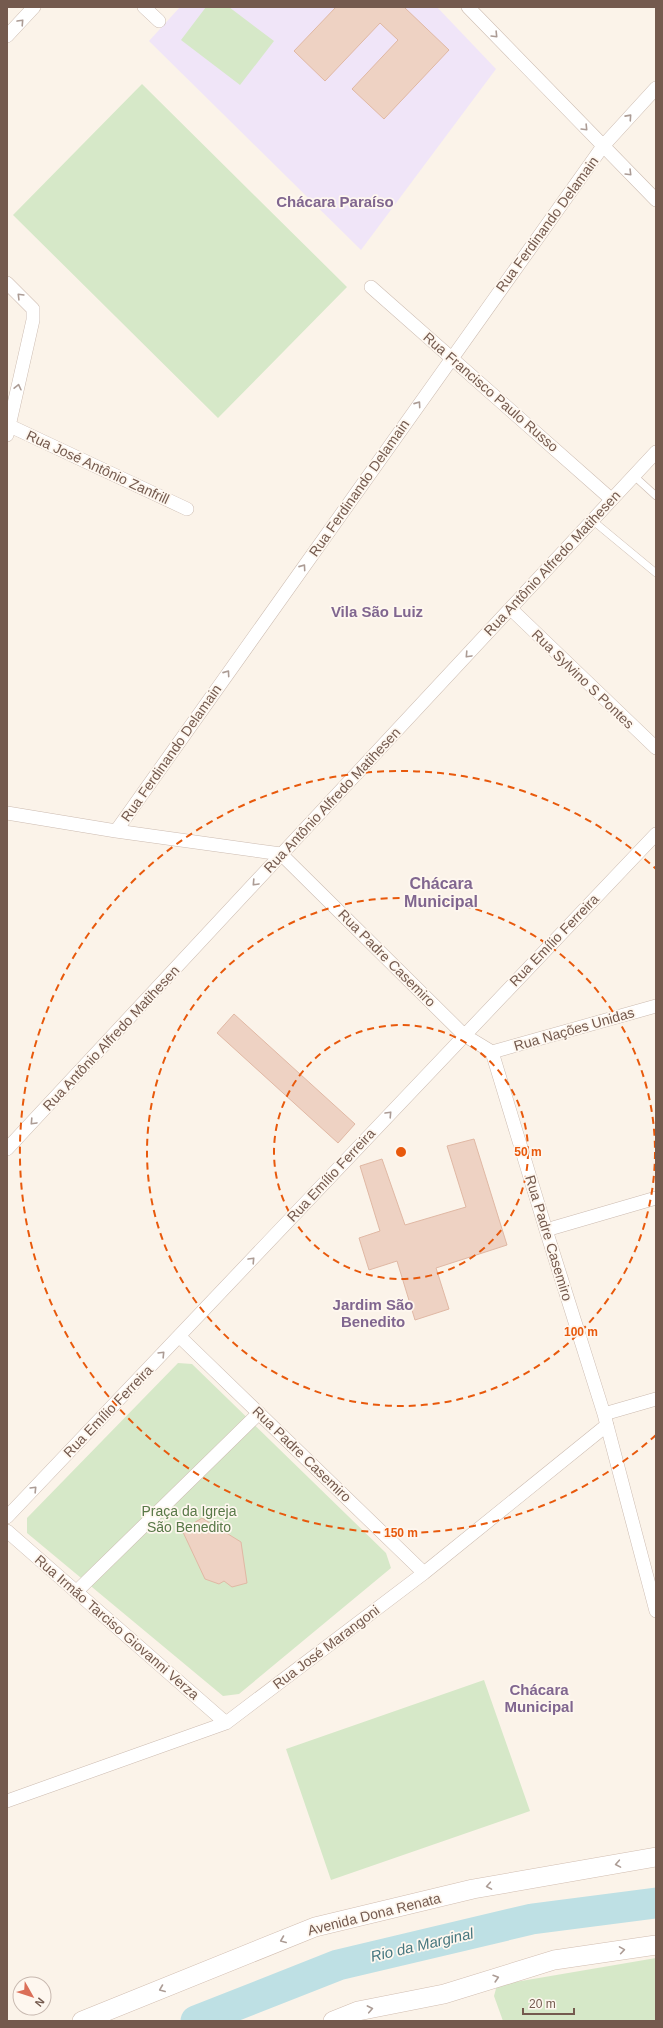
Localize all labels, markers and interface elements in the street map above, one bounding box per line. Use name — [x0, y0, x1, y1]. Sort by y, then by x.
one-way arrow — [16, 19, 23, 26]
one-way arrow — [490, 30, 498, 38]
one-way arrow — [624, 115, 631, 122]
one-way arrow — [580, 123, 588, 131]
street label: Rua Ferdinando Delamain — [492, 153, 602, 295]
one-way arrow — [624, 168, 632, 176]
district label: Chácara Paraíso — [276, 193, 394, 210]
one-way arrow — [17, 293, 25, 301]
street label: Rua Francisco Paulo Russo — [420, 329, 562, 455]
one-way arrow — [14, 384, 22, 391]
one-way arrow — [413, 401, 421, 408]
street label: Rua Ferdinando Delamain — [306, 416, 412, 560]
street label: Rua José Antônio Zanfrill — [24, 427, 172, 507]
street label: Rua Antônio Alfredo Matihesen — [481, 487, 623, 639]
one-way arrow — [298, 565, 305, 572]
district label: Vila São Luiz — [331, 603, 423, 620]
street label: Rua Sylvino S Pontes — [529, 626, 637, 732]
one-way arrow — [465, 650, 473, 658]
one-way arrow — [223, 671, 230, 678]
street label: Rua Ferdinando Delamain — [118, 681, 224, 825]
street label: Rua Antônio Alfredo Matihesen — [261, 724, 403, 876]
district label: Chácara Municipal — [404, 875, 478, 910]
one-way arrow — [252, 878, 259, 886]
street label: Rua Emílio Ferreira — [506, 891, 602, 989]
street label: Rua Padre Casemiro — [335, 906, 439, 1010]
street label: Rua Antônio Alfredo Matihesen — [40, 962, 182, 1114]
street label: Rua Nações Unidas — [512, 1004, 636, 1054]
one-way arrow — [384, 1111, 392, 1119]
one-way arrow — [30, 1117, 37, 1124]
street label: Rua Emílio Ferreira — [284, 1125, 378, 1225]
centre of rings — [394, 1145, 408, 1159]
text: 50 m — [514, 1145, 542, 1159]
street label: Rua Padre Casemiro — [522, 1173, 576, 1303]
one-way arrow — [247, 1257, 254, 1265]
district label: Jardim São Benedito — [333, 1296, 413, 1330]
text: 100 m — [564, 1325, 598, 1339]
one-way arrow — [157, 1351, 165, 1359]
street label: Rua Emílio Ferreira — [60, 1362, 156, 1460]
street label: Rua Padre Casemiro — [249, 1403, 355, 1505]
one-way arrow — [29, 1486, 37, 1494]
park label: Praça da Igreja São Benedito — [142, 1503, 237, 1535]
text: 150 m — [384, 1526, 418, 1540]
street label: Rua Irmão Tarciso Giovanni Verza — [32, 1551, 202, 1703]
street label: Rua José Marangoni — [270, 1602, 382, 1692]
district label: Chácara Municipal — [504, 1681, 574, 1715]
one-way arrow — [614, 1859, 621, 1868]
one-way arrow — [486, 1882, 493, 1890]
street label: Avenida Dona Renata — [306, 1890, 442, 1938]
water label: Rio da Marginal — [369, 1924, 476, 1965]
one-way arrow — [279, 1935, 287, 1943]
one-way arrow — [619, 1946, 625, 1955]
one-way arrow — [492, 1974, 499, 1983]
north arrow — [12, 1976, 52, 2016]
one-way arrow — [159, 1984, 166, 1992]
scale bar — [523, 1990, 574, 2016]
text: N — [33, 1995, 47, 2009]
text: 20 m — [529, 1997, 556, 2011]
one-way arrow — [367, 2005, 373, 2014]

